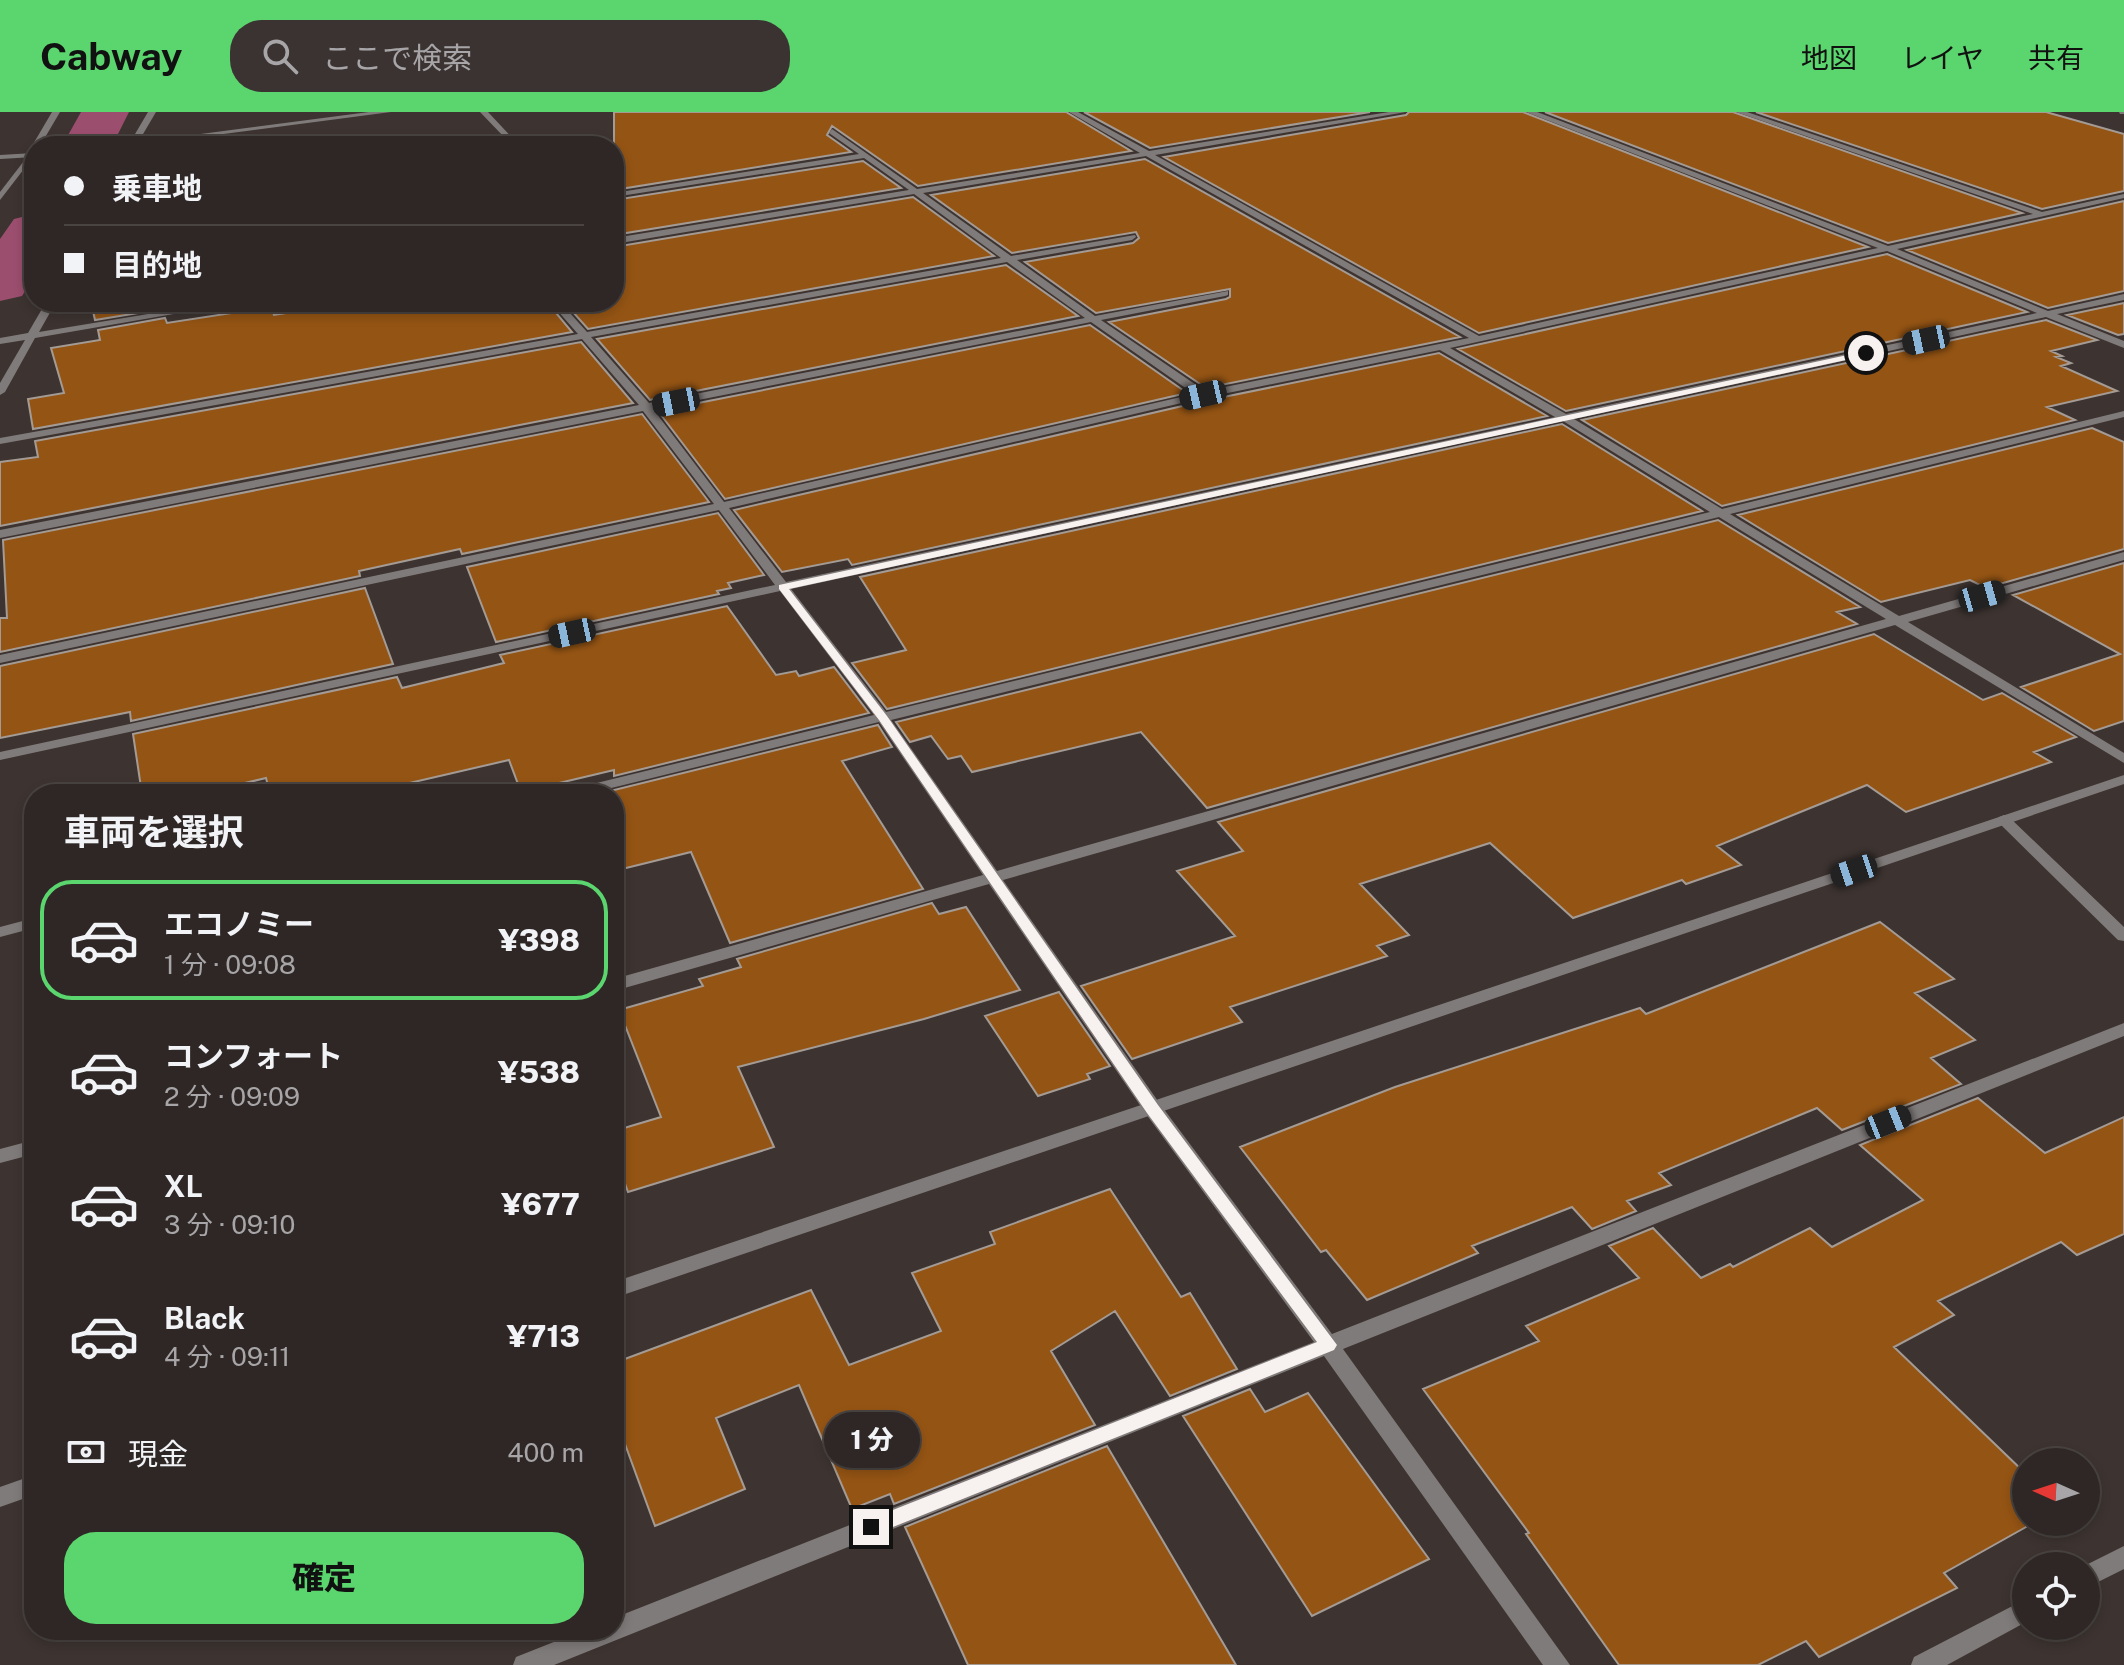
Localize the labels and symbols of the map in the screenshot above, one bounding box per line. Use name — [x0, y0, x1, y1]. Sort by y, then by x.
car — [1900, 323, 1952, 357]
route start — [1848, 335, 1884, 371]
car — [1177, 378, 1229, 412]
car — [650, 386, 702, 418]
car — [1956, 578, 2008, 614]
car — [546, 616, 598, 650]
car — [1827, 852, 1881, 890]
car — [1861, 1102, 1915, 1142]
callout: 1 分 — [823, 1411, 919, 1467]
north arrow — [2012, 1448, 2100, 1536]
route end — [853, 1509, 889, 1545]

